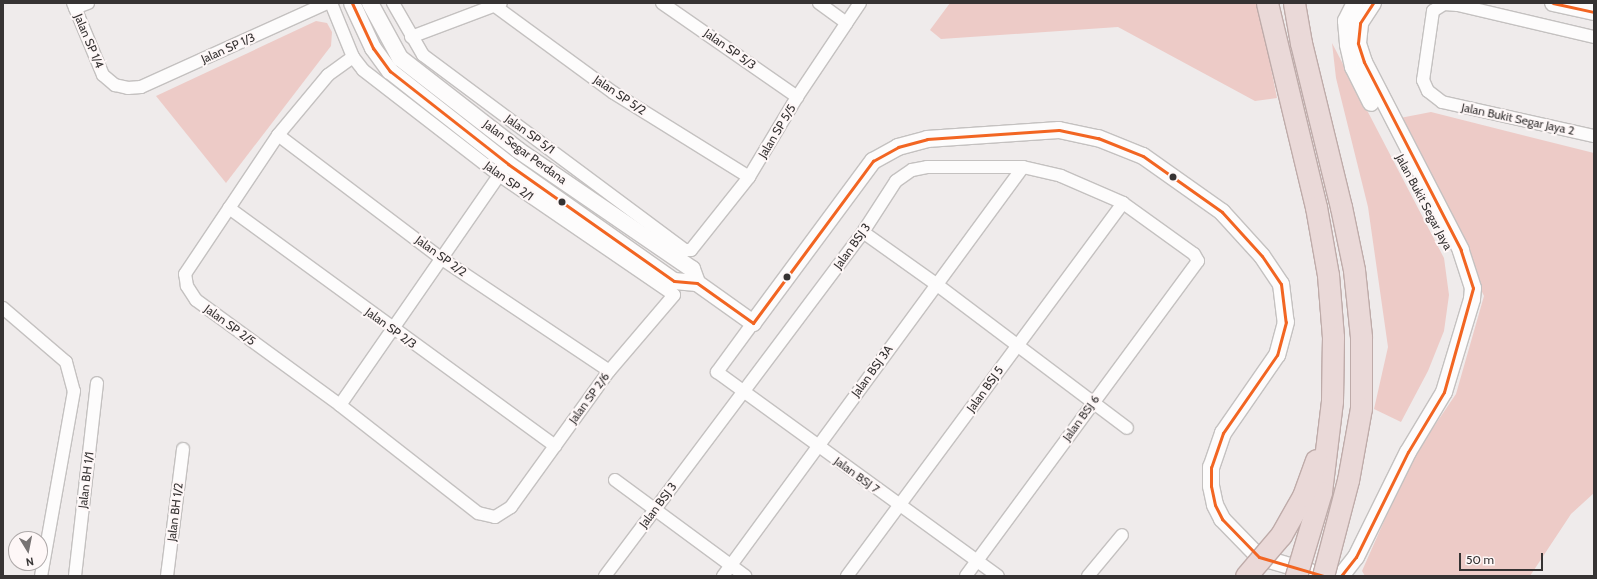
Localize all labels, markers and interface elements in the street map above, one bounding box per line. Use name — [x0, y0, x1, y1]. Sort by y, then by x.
street label: Jalan SP 1/4 — [71, 12, 107, 70]
street label: Jalan SP 5/3 — [701, 26, 759, 72]
street label: Jalan SP 1/3 — [199, 30, 257, 66]
street label: Jalan SP 5/2 — [591, 72, 649, 118]
street label: Jalan Bukit Segar Jaya 2 — [1460, 100, 1576, 138]
street label: Jalan SP 5/5 — [755, 102, 799, 160]
street label: Jalan SP 5/1 — [502, 111, 558, 157]
street label: Jalan Segar Perdana — [481, 117, 569, 187]
street label: Jalan Bukit Segar Jaya — [1393, 152, 1455, 252]
street label: Jalan SP 2/1 — [482, 158, 536, 204]
unlabelled marker — [1168, 172, 1178, 182]
unlabelled marker — [557, 197, 567, 207]
street label: Jalan BSJ 3 — [831, 220, 873, 272]
street label: Jalan SP 2/2 — [413, 233, 469, 279]
unlabelled marker — [782, 272, 792, 282]
street label: Jalan SP 2/5 — [202, 302, 258, 348]
street label: Jalan SP 2/3 — [363, 305, 419, 351]
street label: Jalan BSJ 3A — [848, 342, 896, 400]
street label: Jalan BSJ 5 — [964, 363, 1006, 415]
street label: Jalan SP 2/6 — [566, 370, 612, 426]
street label: Jalan BSJ 6 — [1059, 392, 1103, 444]
street label: Jalan BH 1/1 — [75, 451, 97, 509]
street label: Jalan BSJ 7 — [831, 454, 883, 496]
street label: Jalan BSJ 3 — [636, 479, 680, 531]
street label: Jalan BH 1/2 — [164, 482, 186, 542]
north arrow — [8, 531, 48, 571]
scale bar — [1461, 545, 1545, 571]
text: 50 m — [1466, 552, 1494, 567]
text: N — [25, 554, 35, 569]

